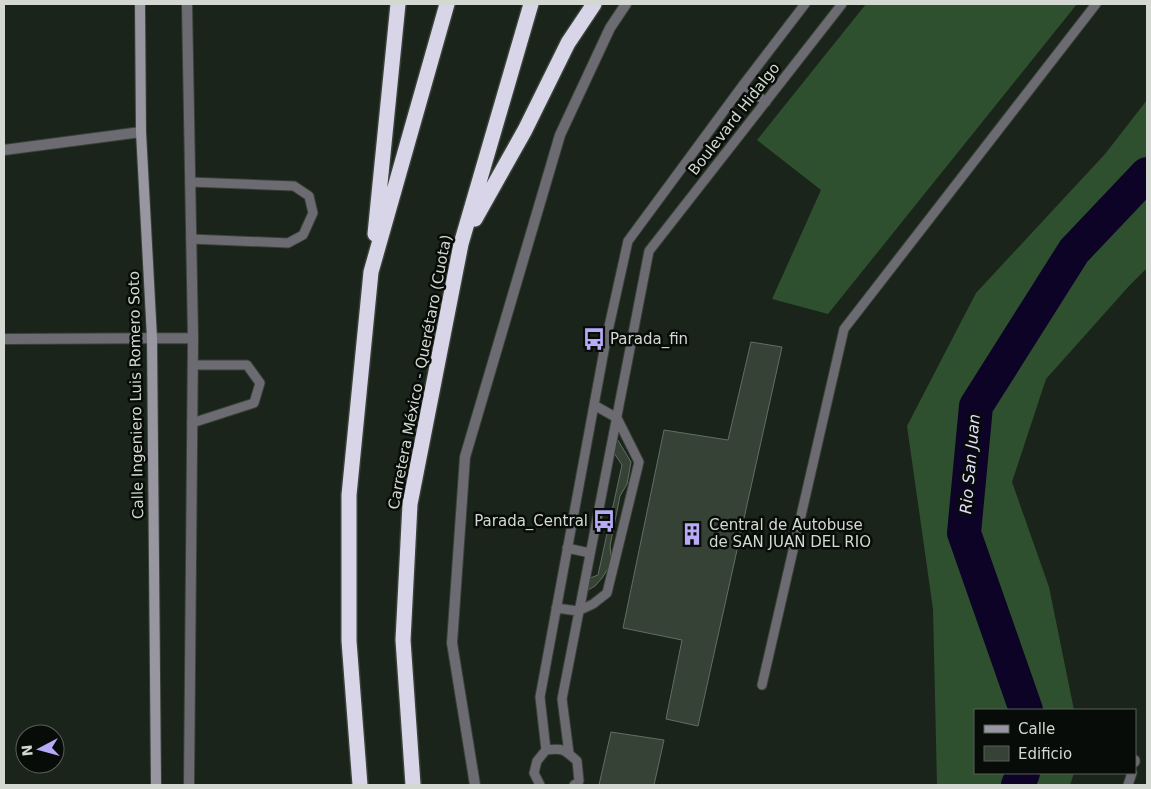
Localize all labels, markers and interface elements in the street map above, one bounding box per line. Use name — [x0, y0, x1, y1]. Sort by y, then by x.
street label: Boulevard Hidalgo — [685, 59, 783, 179]
street label: Carretera México - Querétaro (Cuota) — [384, 233, 456, 511]
street label: Calle Ingeniero Luis Romero Soto — [125, 271, 147, 519]
bus stop icon: Parada_fin — [581, 326, 607, 352]
place label: Parada_fin — [610, 330, 688, 349]
water label: Rio San Juan — [956, 413, 984, 515]
bus stop icon: Parada_Central — [591, 508, 617, 534]
place label: Parada_Central — [474, 512, 588, 531]
place label: Central de Autobuse de SAN JUAN DEL RIO — [709, 516, 871, 551]
building icon: Central de Autobuse de SAN JUAN DEL RIO — [679, 521, 705, 547]
legend — [974, 709, 1136, 774]
text: Calle — [1018, 720, 1055, 738]
north arrow — [15, 724, 65, 774]
text: N — [19, 744, 36, 757]
text: Edificio — [1018, 745, 1072, 763]

